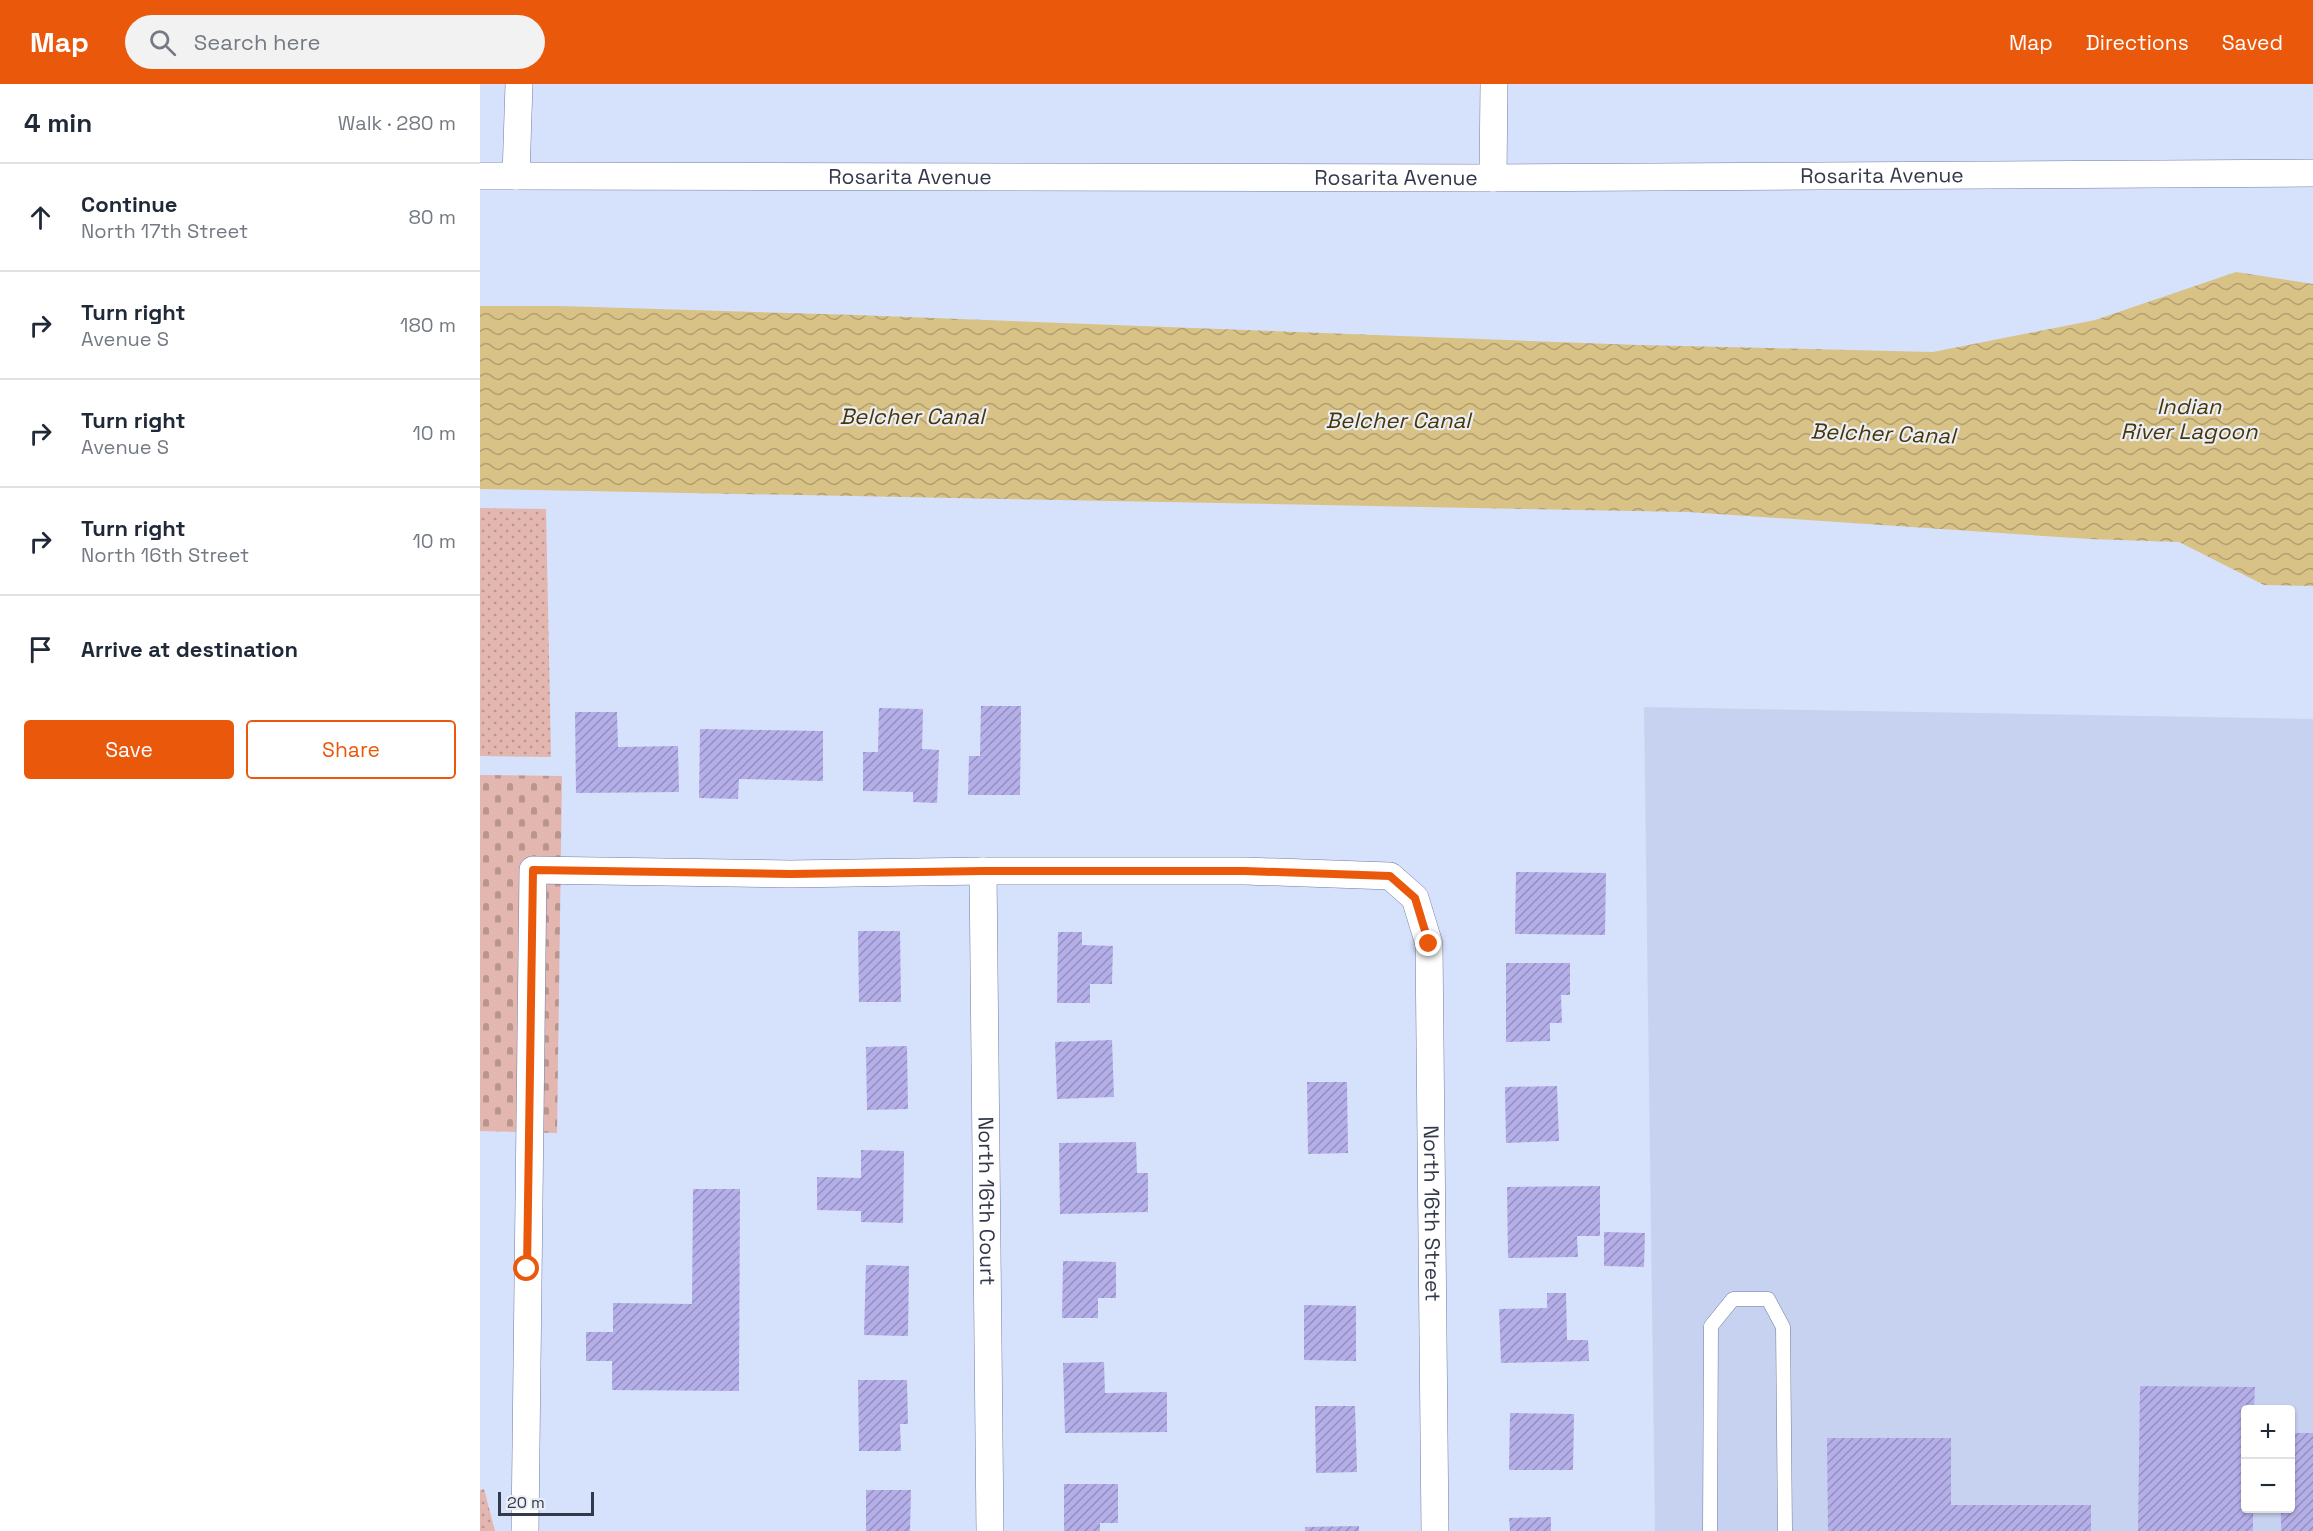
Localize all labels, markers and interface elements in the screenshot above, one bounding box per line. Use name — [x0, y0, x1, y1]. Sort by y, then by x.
search box — [125, 15, 545, 69]
text: Map — [30, 24, 89, 60]
icon: search — [146, 26, 179, 59]
text: Search here — [194, 28, 321, 56]
text: Map — [2009, 29, 2053, 56]
text: Directions — [2086, 29, 2189, 56]
text: Saved — [2222, 29, 2283, 56]
text: 4 min — [24, 106, 92, 140]
text: Walk · 280 m — [338, 110, 456, 136]
street label: Rosarita Avenue — [1800, 161, 1964, 189]
street label: Rosarita Avenue — [828, 163, 992, 190]
street label: Rosarita Avenue — [1314, 164, 1478, 191]
text: Continue — [81, 190, 177, 218]
icon: ahead — [24, 201, 57, 234]
text: 80 m — [408, 204, 456, 230]
text: North 17th Street — [81, 218, 248, 244]
text: Turn right — [81, 298, 186, 326]
icon: right — [24, 309, 57, 342]
text: 180 m — [400, 312, 456, 338]
text: Avenue S — [81, 326, 169, 352]
water label: Indian River Lagoon — [2121, 392, 2258, 445]
water label: Belcher Canal — [840, 402, 987, 430]
text: Turn right — [81, 406, 186, 434]
water label: Belcher Canal — [1326, 406, 1473, 434]
water label: Belcher Canal — [1810, 416, 1958, 450]
icon: right — [24, 417, 57, 450]
text: 10 m — [412, 420, 456, 446]
text: Avenue S — [81, 434, 169, 460]
text: Turn right — [81, 514, 186, 542]
icon: right — [24, 525, 57, 558]
text: 10 m — [412, 528, 456, 554]
text: North 16th Street — [81, 542, 249, 568]
icon: arrive — [24, 633, 57, 666]
text: Arrive at destination — [81, 635, 298, 663]
button: Save — [24, 720, 234, 779]
button: Share — [246, 720, 456, 779]
route end — [1415, 930, 1441, 956]
street label: North 16th Court — [973, 1116, 1001, 1286]
street label: North 16th Street — [1418, 1125, 1447, 1302]
route start — [513, 1255, 539, 1281]
map controls — [2241, 1405, 2295, 1513]
button: + — [2241, 1405, 2295, 1459]
button: − — [2241, 1459, 2295, 1513]
scale bar — [498, 1489, 594, 1516]
text: 20 m — [507, 1492, 545, 1513]

